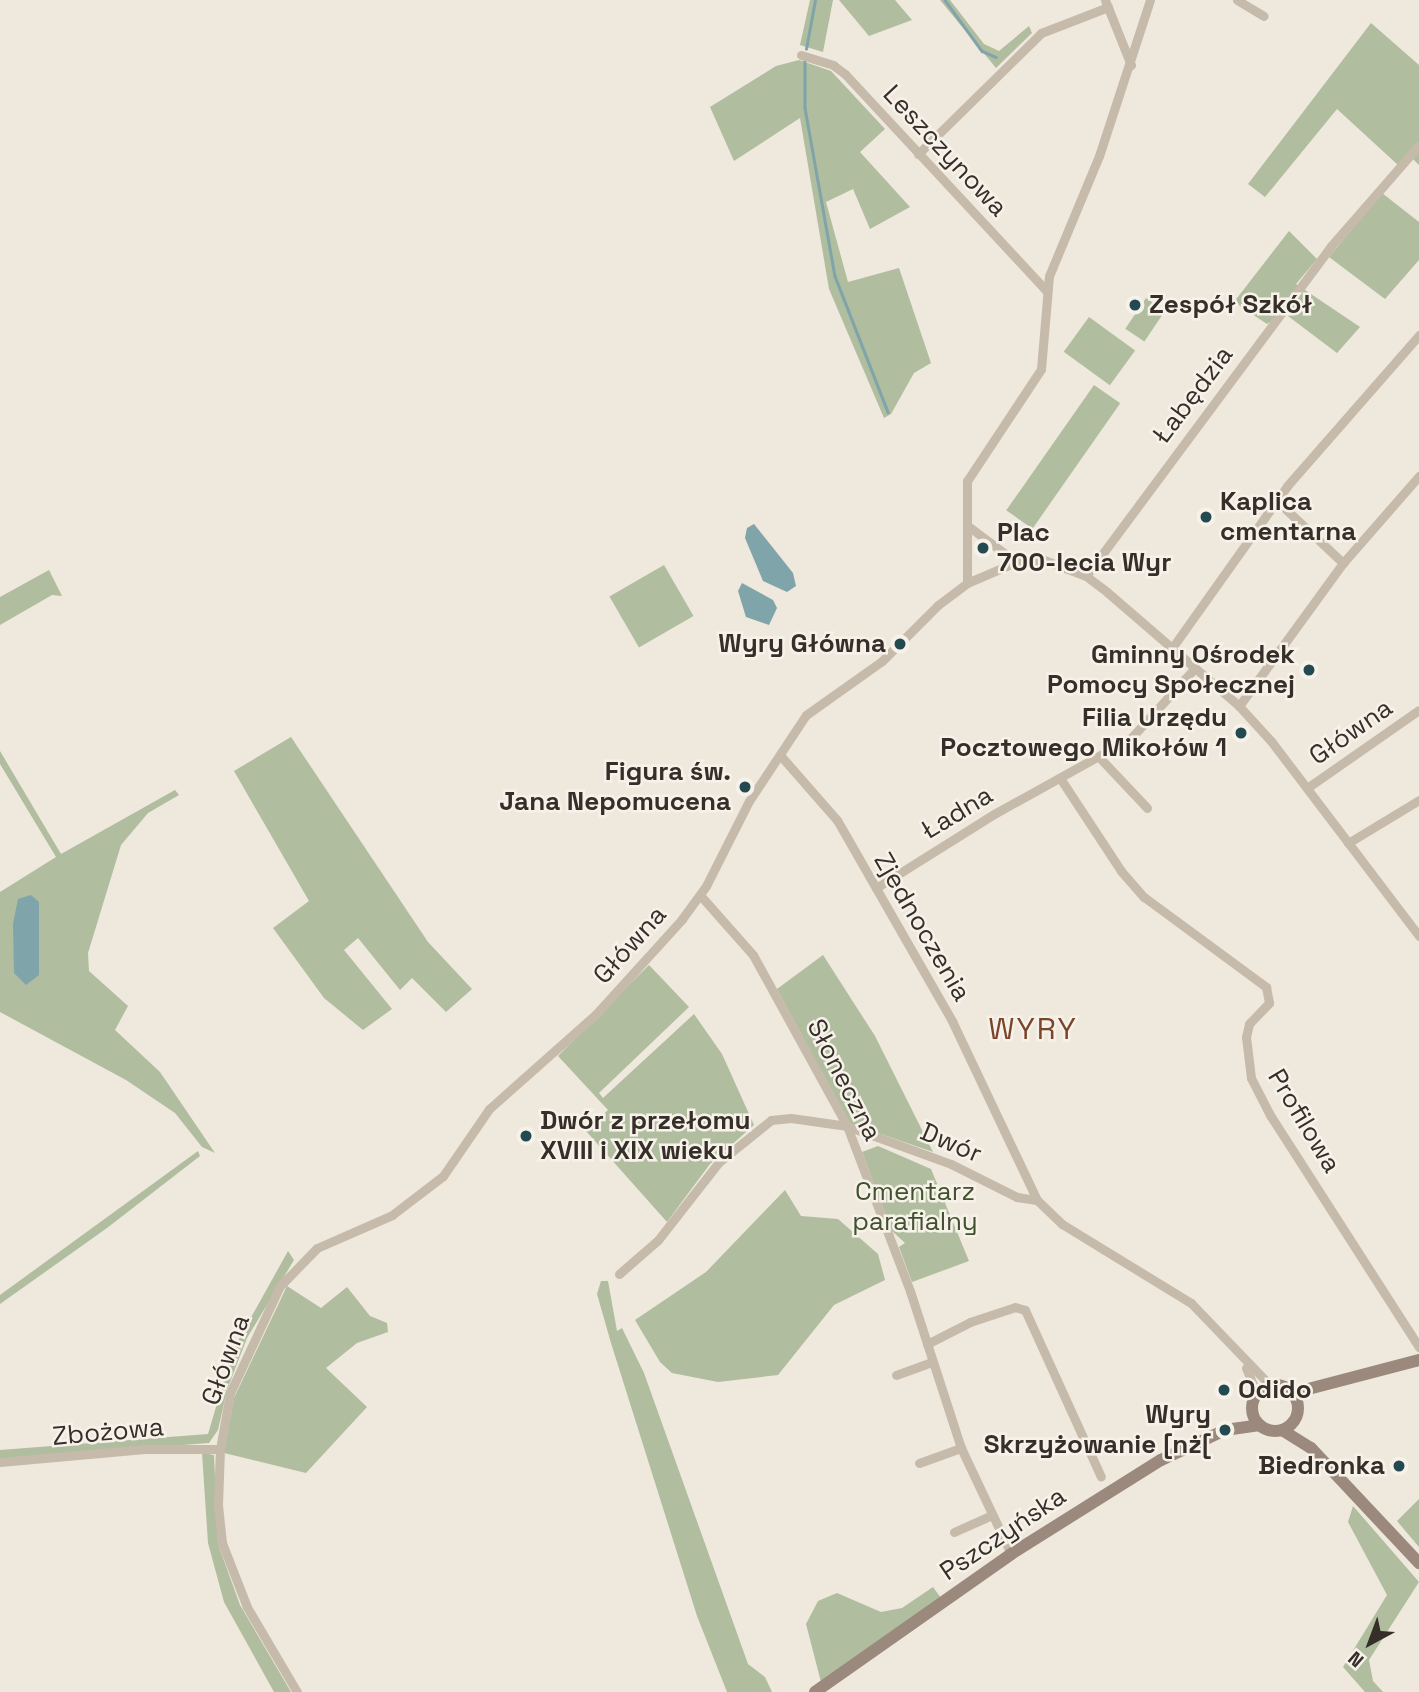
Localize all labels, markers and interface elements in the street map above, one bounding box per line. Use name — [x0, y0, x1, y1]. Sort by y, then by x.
street label: Leszczynowa — [876, 79, 1014, 223]
place label: Zespół Szkół — [1149, 289, 1312, 321]
marker: Zespół Szkół — [1127, 297, 1143, 313]
street label: Łabędzia — [1146, 340, 1240, 450]
place label: Kaplica cmentarna — [1220, 486, 1356, 548]
marker: Kaplica cmentarna — [1198, 509, 1214, 525]
place label: Plac 700-lecia Wyr — [997, 517, 1172, 578]
marker: Plac 700-lecia Wyr — [975, 540, 991, 556]
place label: Wyry Główna — [718, 628, 886, 660]
marker: Wyry Główna — [892, 636, 908, 652]
place label: Gminny Ośrodek Pomocy Społecznej — [1047, 639, 1295, 700]
marker: Gminny Ośrodek Pomocy Społecznej — [1301, 662, 1317, 678]
street label: Główna — [1303, 692, 1399, 772]
place label: Filia Urzędu Pocztowego Mikołów 1 — [940, 702, 1227, 764]
marker: Filia Urzędu Pocztowego Mikołów 1 — [1233, 725, 1249, 741]
place label: Figura św. Jana Nepomucena — [499, 756, 731, 818]
marker: Figura św. Jana Nepomucena — [737, 779, 753, 795]
street label: Ładna — [916, 780, 998, 846]
street label: Zjednoczenia — [867, 847, 977, 1007]
street label: Główna — [587, 900, 673, 990]
district label: WYRY — [989, 1011, 1077, 1047]
street label: Słoneczna — [800, 1014, 888, 1146]
street label: Profilowa — [1261, 1063, 1347, 1179]
place label: Dwór z przełomu XVIII i XIX wieku — [540, 1105, 751, 1166]
street label: Dwór — [916, 1116, 986, 1170]
marker: Dwór z przełomu XVIII i XIX wieku — [518, 1128, 534, 1144]
park label: Cmentarz parafialny — [852, 1176, 978, 1238]
street label: Główna — [195, 1310, 257, 1410]
place label: Odido — [1238, 1374, 1312, 1406]
marker: Odido — [1216, 1382, 1232, 1398]
place label: Wyry Skrzyżowanie [nż[ — [984, 1399, 1211, 1460]
street label: Zbożowa — [51, 1412, 165, 1452]
marker: Wyry Skrzyżowanie [nż[ — [1217, 1422, 1233, 1438]
place label: Biedronka — [1258, 1450, 1385, 1482]
marker: Biedronka — [1391, 1458, 1407, 1474]
street label: Pszczyńska — [934, 1481, 1072, 1587]
north arrow — [1335, 1608, 1405, 1678]
text: N — [1343, 1646, 1369, 1673]

